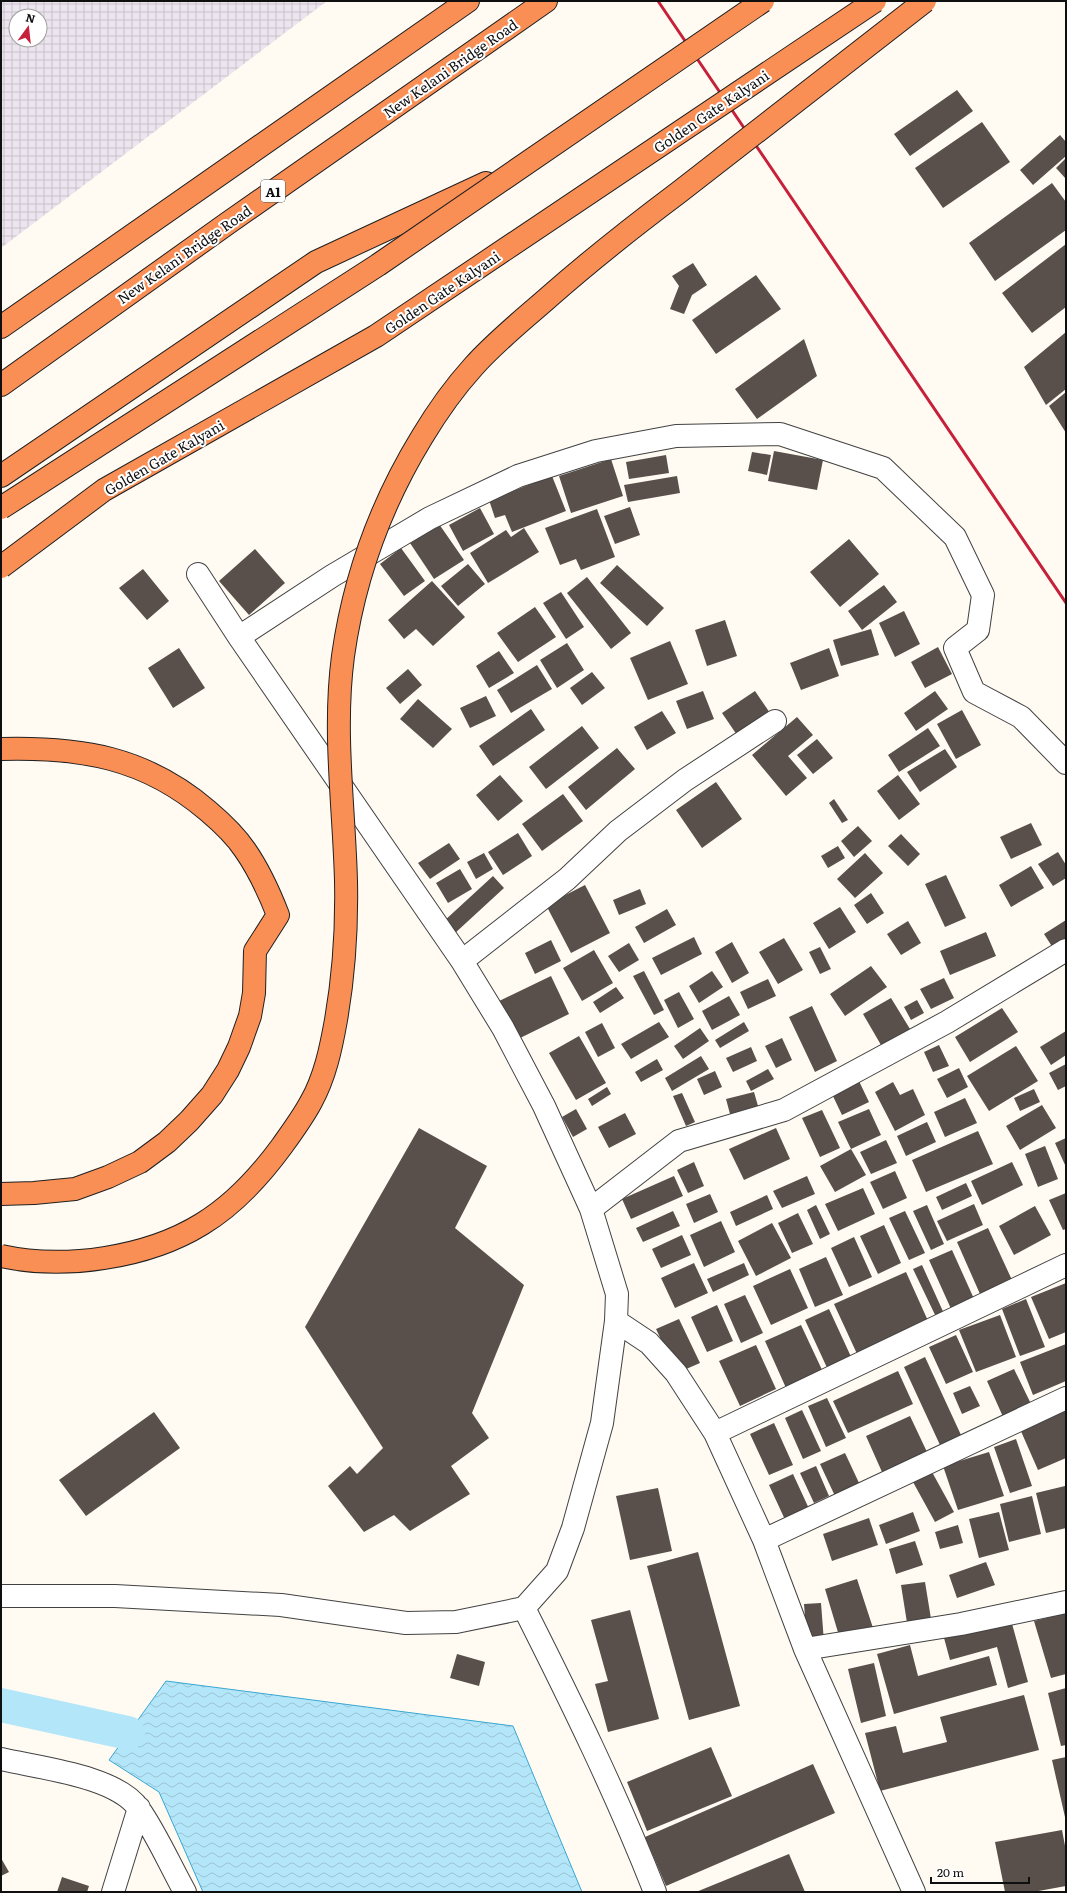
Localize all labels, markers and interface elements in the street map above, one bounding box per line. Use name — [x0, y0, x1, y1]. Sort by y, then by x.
north arrow — [8, 8, 48, 48]
text: N — [24, 8, 37, 26]
street label: New Kelani Bridge Road — [379, 14, 522, 122]
street label: Golden Gate Kalyani — [649, 65, 773, 157]
road number: A1 — [261, 180, 285, 202]
street label: New Kelani Bridge Road — [113, 200, 256, 308]
street label: Golden Gate Kalyani — [380, 246, 504, 338]
street label: Golden Gate Kalyani — [100, 414, 228, 499]
scale bar — [931, 1859, 1029, 1885]
text: 20 m — [937, 1863, 964, 1881]

